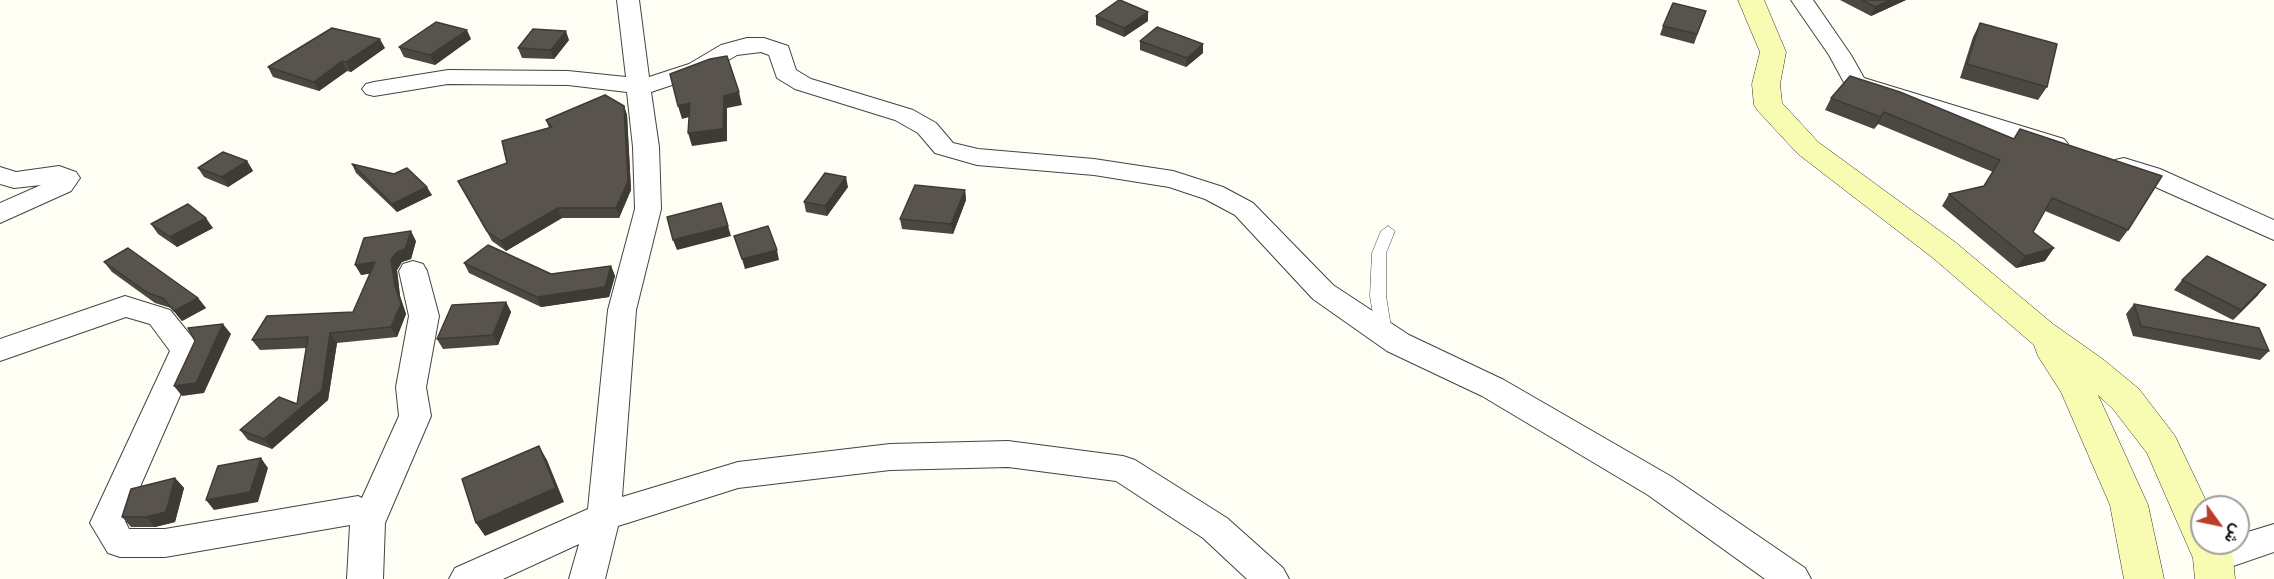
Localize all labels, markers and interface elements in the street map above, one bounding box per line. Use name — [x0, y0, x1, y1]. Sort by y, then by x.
north arrow — [2190, 495, 2250, 555]
text: ش — [2221, 521, 2247, 547]

